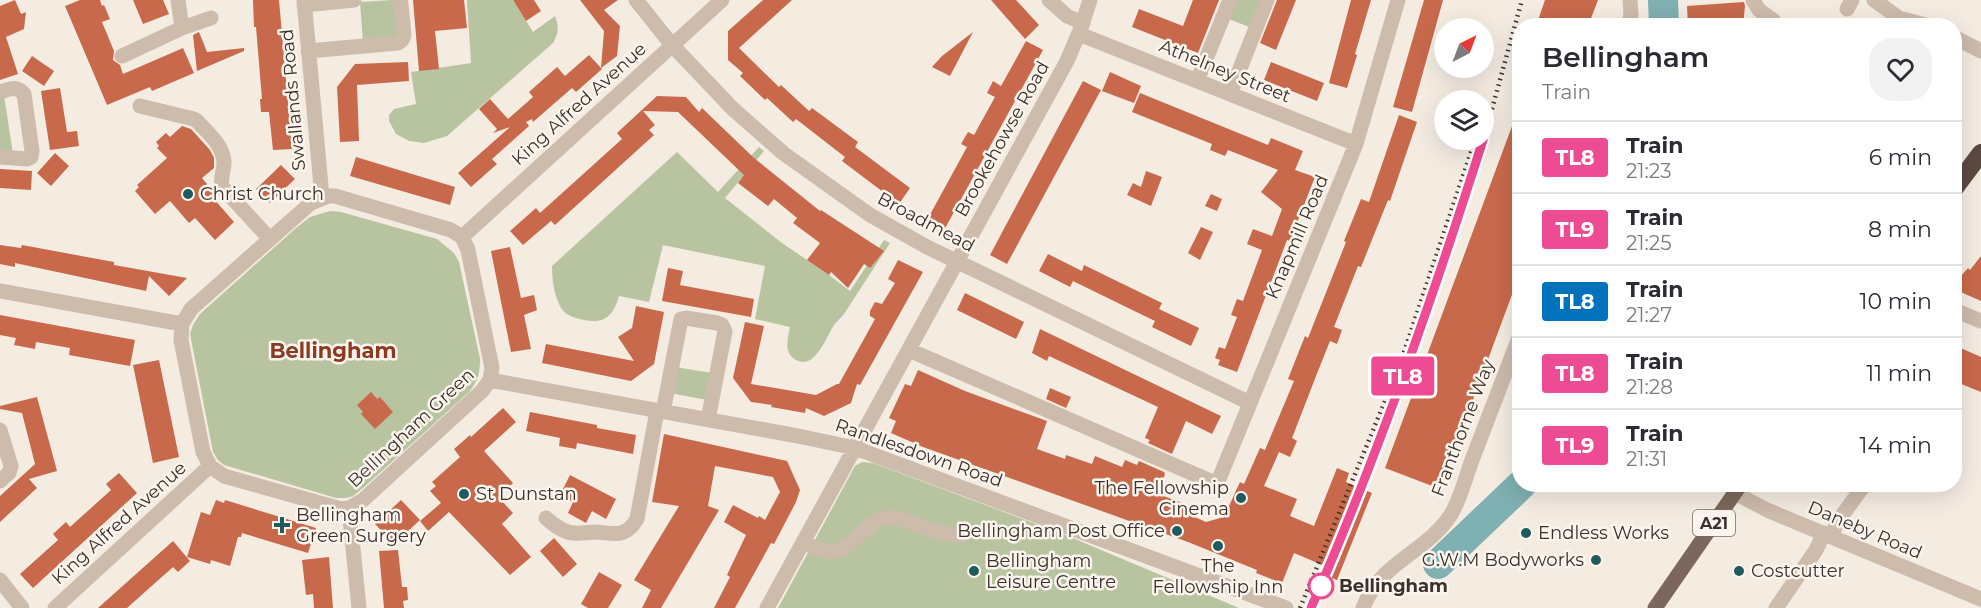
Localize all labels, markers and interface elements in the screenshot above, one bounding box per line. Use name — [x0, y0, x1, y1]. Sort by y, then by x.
north arrow — [1434, 18, 1494, 78]
map controls — [1434, 18, 1494, 150]
street label: Swallands Road — [276, 28, 310, 172]
street label: Athelney Street — [1156, 35, 1294, 107]
street label: King Alfred Avenue — [507, 38, 651, 170]
button: heart — [1869, 38, 1932, 101]
text: Bellingham — [1542, 40, 1709, 74]
street label: Brookehowse Road — [950, 57, 1054, 221]
text: Train — [1542, 80, 1591, 104]
button: layers — [1434, 90, 1494, 150]
text: Train — [1626, 132, 1683, 159]
text: 6 min — [1869, 144, 1932, 171]
text: TL8 — [1555, 145, 1595, 170]
text: 21:23 — [1626, 159, 1671, 183]
street label: Knapmill Road — [1261, 171, 1333, 303]
place label: Christ Church — [200, 183, 324, 205]
marker: Christ Church — [181, 187, 195, 201]
street label: Broadmead — [874, 187, 978, 257]
text: Train — [1626, 204, 1683, 231]
text: 8 min — [1868, 216, 1932, 243]
text: TL9 — [1556, 217, 1594, 242]
text: 21:25 — [1626, 231, 1672, 255]
text: Train — [1626, 276, 1683, 303]
text: 10 min — [1860, 288, 1932, 315]
text: TL8 — [1555, 289, 1595, 314]
text: 21:27 — [1626, 303, 1672, 327]
district label: Bellingham — [269, 338, 397, 363]
text: Train — [1626, 348, 1683, 375]
line badge: TL8 — [1368, 356, 1438, 395]
street label: Franthorne Way — [1427, 356, 1499, 500]
text: 11 min — [1866, 360, 1932, 387]
text: TL8 — [1555, 361, 1595, 386]
street label: Bellingham Green — [343, 364, 479, 492]
text: TL8 — [1383, 364, 1423, 389]
text: 21:28 — [1626, 375, 1673, 399]
street label: Randlesdown Road — [832, 414, 1006, 492]
text: Train — [1626, 420, 1683, 447]
text: 14 min — [1860, 432, 1932, 459]
text: TL9 — [1556, 433, 1594, 458]
text: 21:31 — [1626, 447, 1667, 471]
street label: King Alfred Avenue — [47, 457, 191, 589]
place label: The Fellowship Cinema — [1095, 477, 1229, 520]
place label: St Dunstan — [476, 483, 577, 505]
marker: St Dunstan — [457, 487, 471, 501]
marker: The Fellowship Cinema — [1234, 491, 1248, 505]
street label: Daneby Road — [1805, 496, 1925, 564]
place label: Bellingham Green Surgery — [296, 504, 426, 547]
road number: A21 — [1693, 510, 1735, 536]
marker: Bellingham Green Surgery — [273, 516, 291, 534]
place label: Bellingham Post Office — [957, 520, 1165, 542]
place label: Endless Works — [1538, 522, 1669, 544]
marker: Bellingham Post Office — [1170, 524, 1184, 538]
marker: Endless Works — [1519, 526, 1533, 540]
marker: The Fellowship Inn — [1211, 539, 1225, 553]
place label: G.W.M Bodyworks — [1422, 549, 1584, 571]
place label: Bellingham Leisure Centre — [986, 550, 1116, 593]
marker: G.W.M Bodyworks — [1589, 553, 1603, 567]
place label: The Fellowship Inn — [1153, 555, 1283, 598]
place label: Costcutter — [1751, 560, 1845, 582]
marker: Bellingham Leisure Centre — [967, 564, 981, 578]
marker: Costcutter — [1732, 564, 1746, 578]
marker: Bellingham — [1308, 573, 1334, 599]
place label: Bellingham — [1339, 575, 1448, 597]

